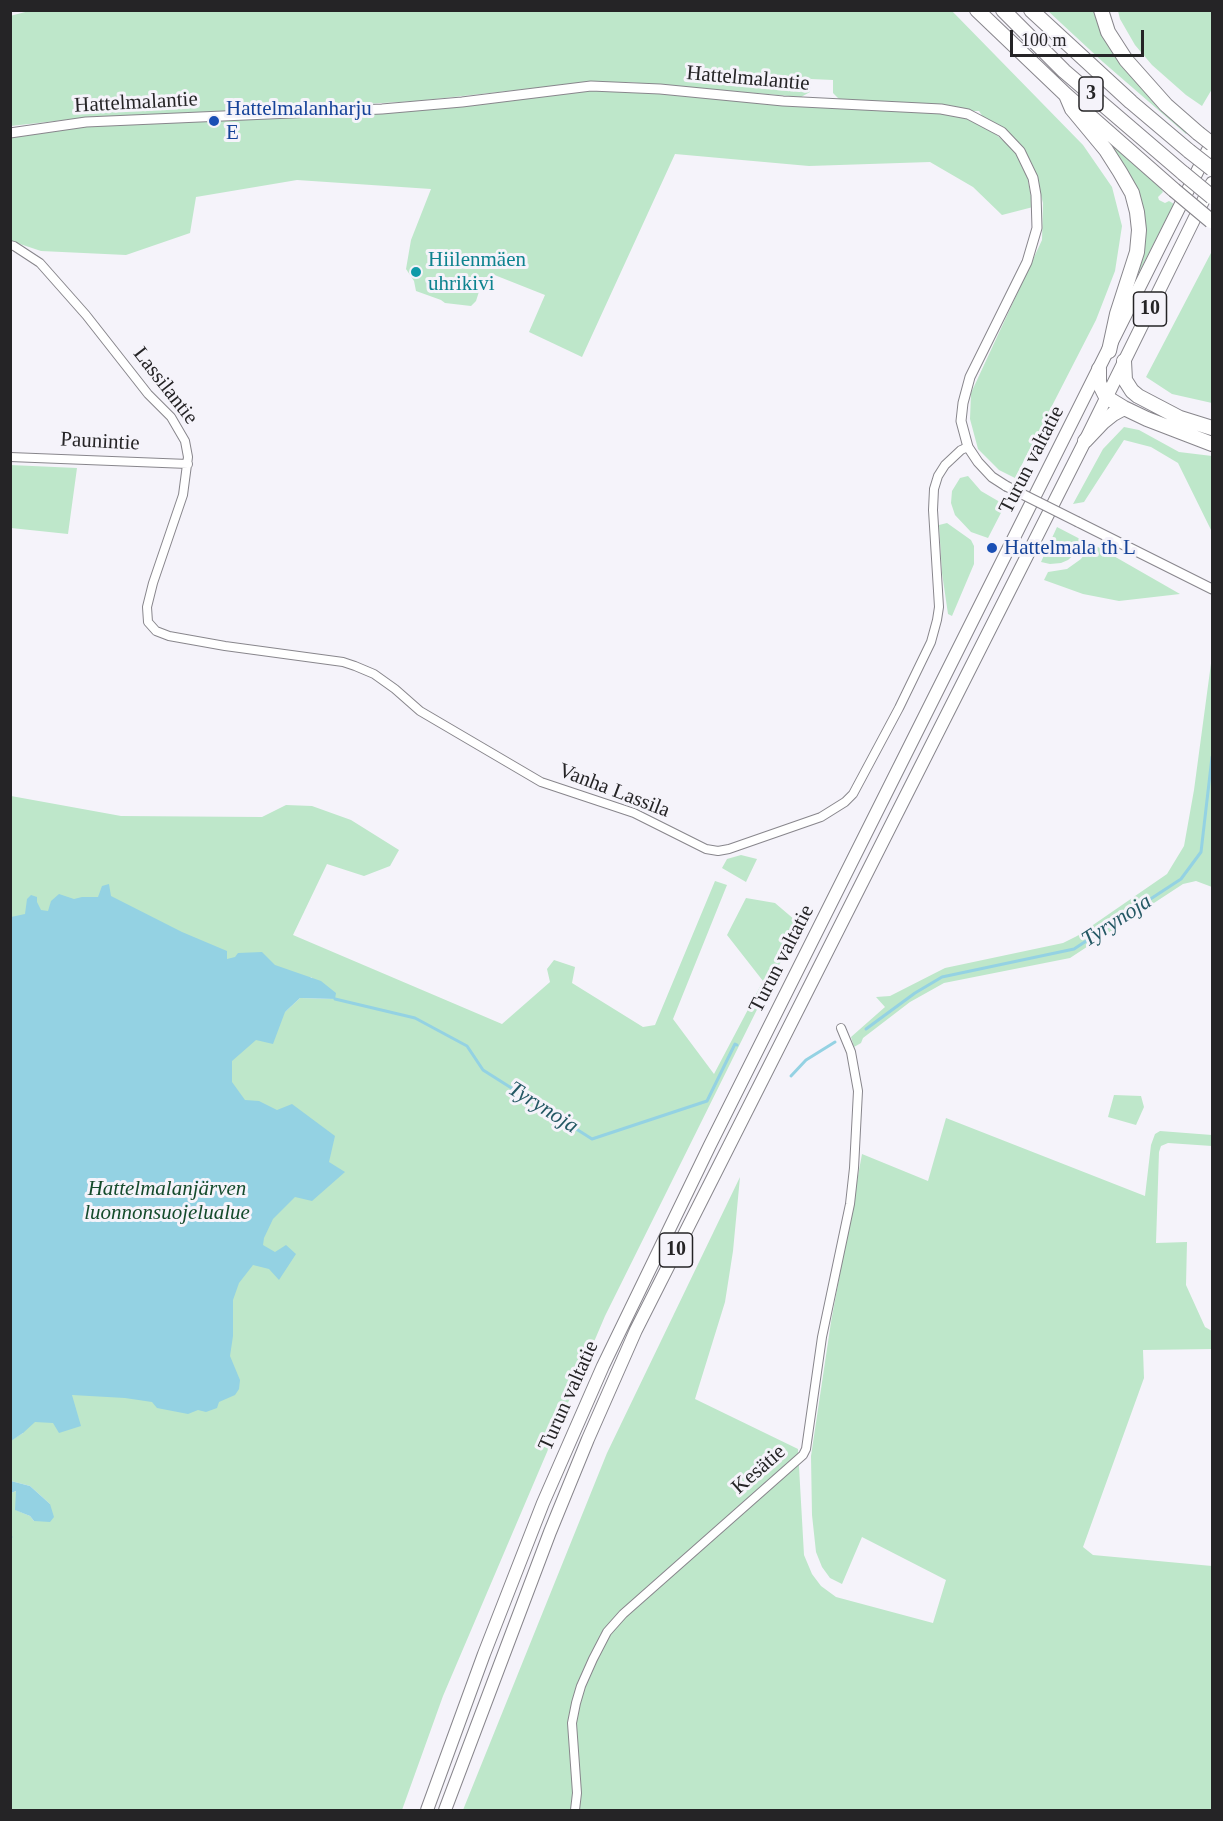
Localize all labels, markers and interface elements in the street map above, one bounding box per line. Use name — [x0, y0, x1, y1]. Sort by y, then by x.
scale bar — [1013, 18, 1146, 56]
text: 100 m — [1021, 30, 1067, 50]
street label: Hattelmalantie — [685, 61, 811, 97]
road number: 3 — [1079, 77, 1103, 111]
street label: Hattelmalantie — [74, 87, 198, 119]
place label: Hattelmalanharju E — [226, 96, 372, 146]
marker: Hattelmalanharju E — [207, 114, 221, 128]
place label: Hiilenmäen uhrikivi — [428, 247, 526, 297]
marker: Hiilenmäen uhrikivi — [409, 265, 423, 279]
road number: 10 — [1134, 292, 1166, 326]
street label: Lassilantie — [127, 342, 203, 430]
street label: Turun valtatie — [994, 402, 1070, 518]
street label: Paunintie — [60, 427, 140, 457]
place label: Hattelmala th L — [1004, 535, 1136, 561]
marker: Hattelmala th L — [985, 541, 999, 555]
street label: Vanha Lassila — [555, 758, 673, 824]
water label: Tyrynoja — [1077, 889, 1157, 953]
street label: Turun valtatie — [744, 901, 820, 1017]
water label: Tyrynoja — [503, 1076, 583, 1140]
park label: Hattelmalanjärven luonnonsuojelualue — [84, 1176, 250, 1226]
road number: 10 — [660, 1233, 692, 1267]
street label: Turun valtatie — [534, 1337, 604, 1455]
street label: Kesätie — [727, 1440, 791, 1500]

